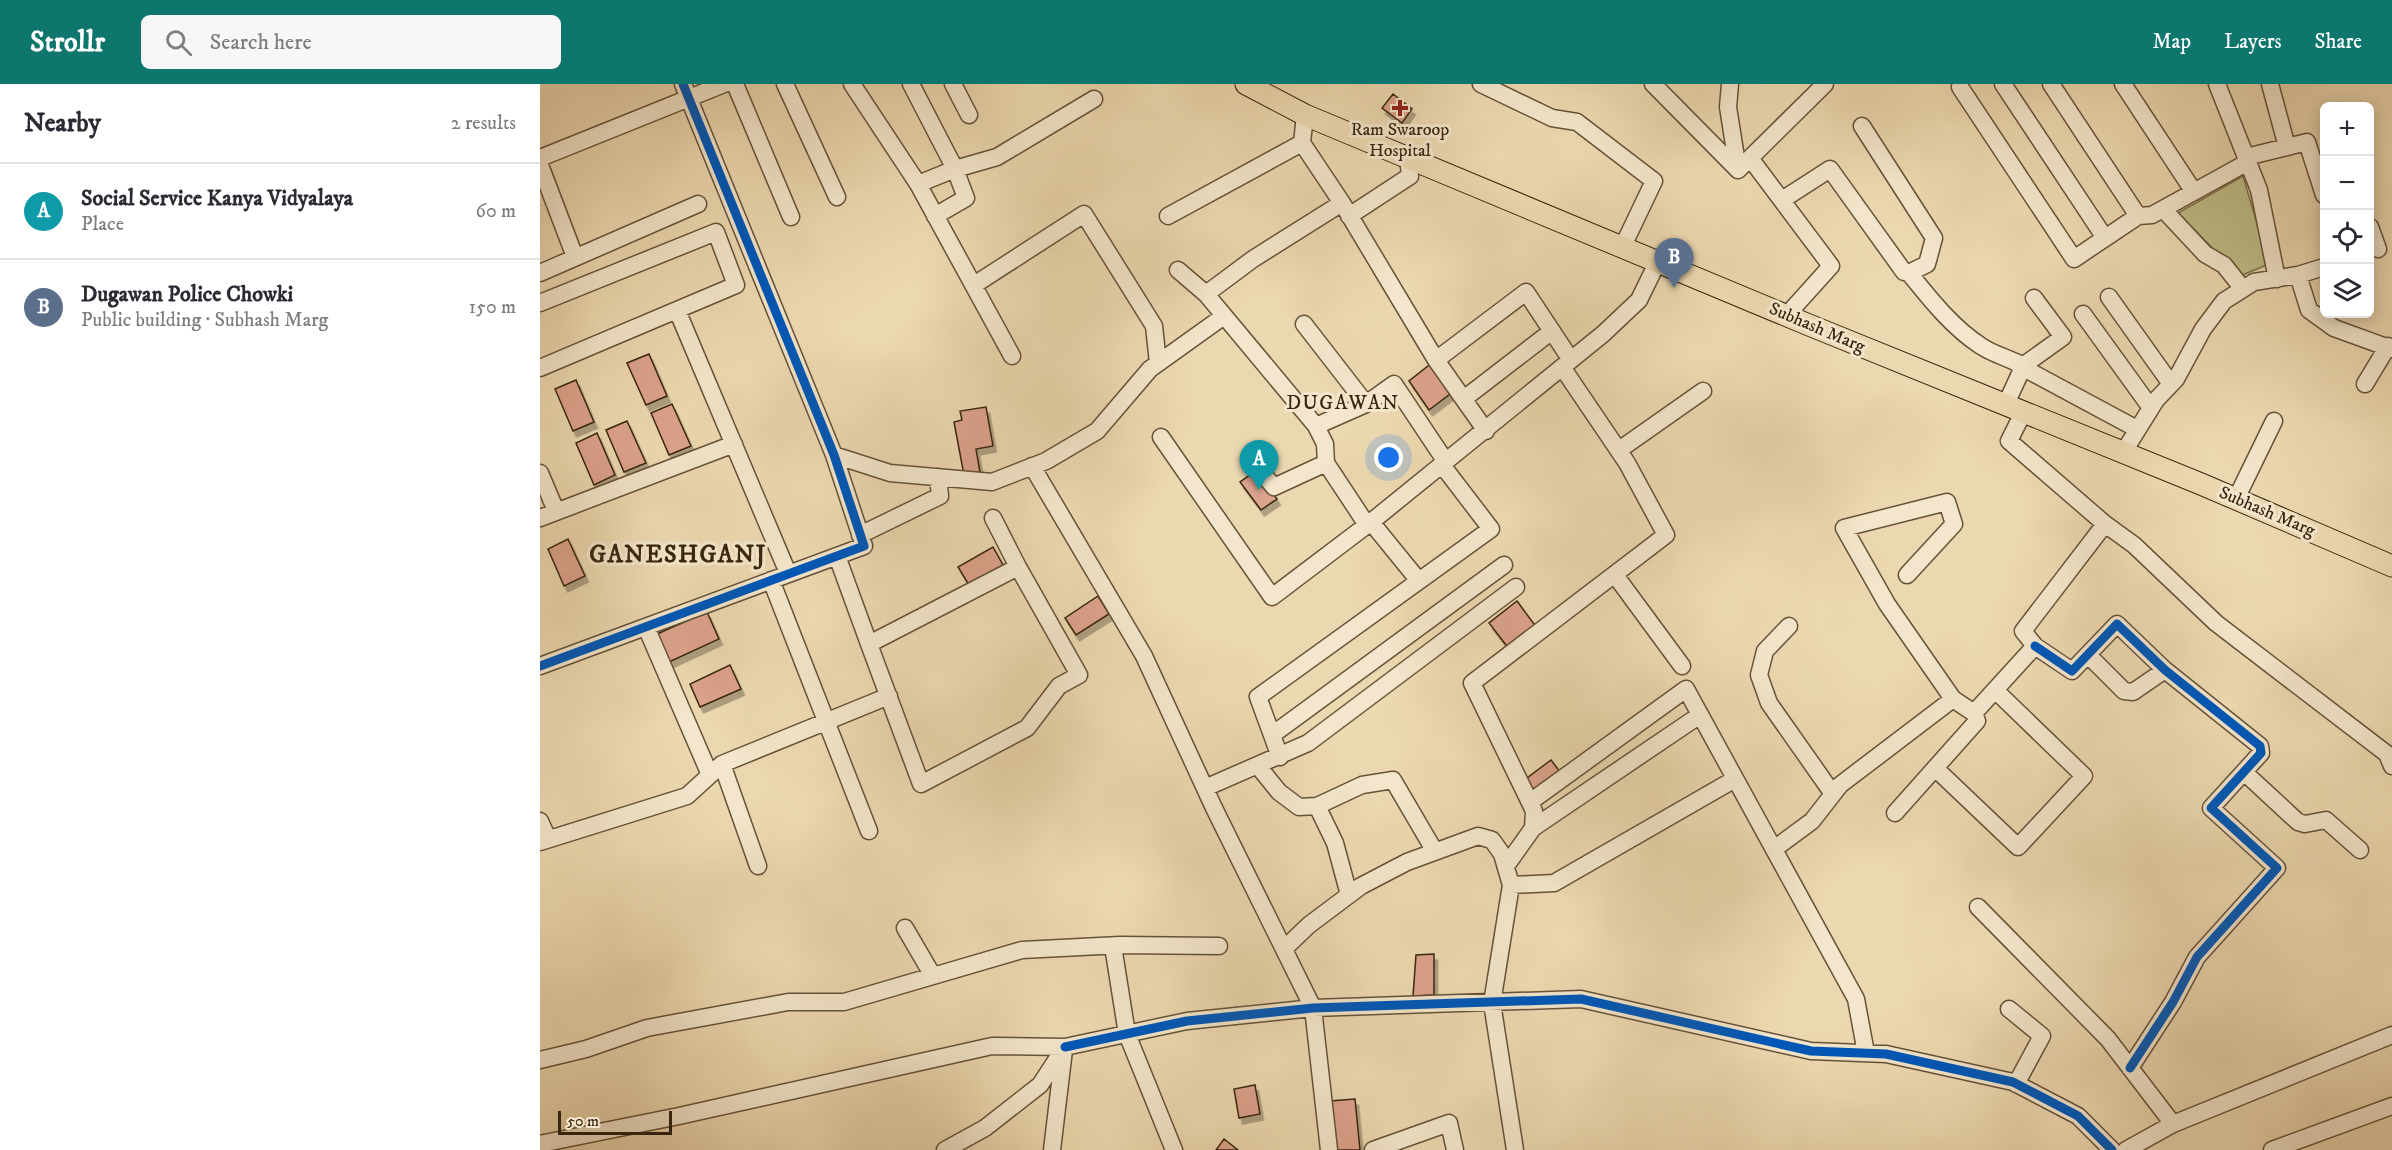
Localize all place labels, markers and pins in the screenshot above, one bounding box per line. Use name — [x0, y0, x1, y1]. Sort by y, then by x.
marker: Ram Swaroop Hospital — [1391, 99, 1409, 117]
place label: Ram Swaroop Hospital — [1351, 119, 1449, 162]
pin: B — [1654, 238, 1694, 288]
pin: A — [1240, 440, 1278, 490]

